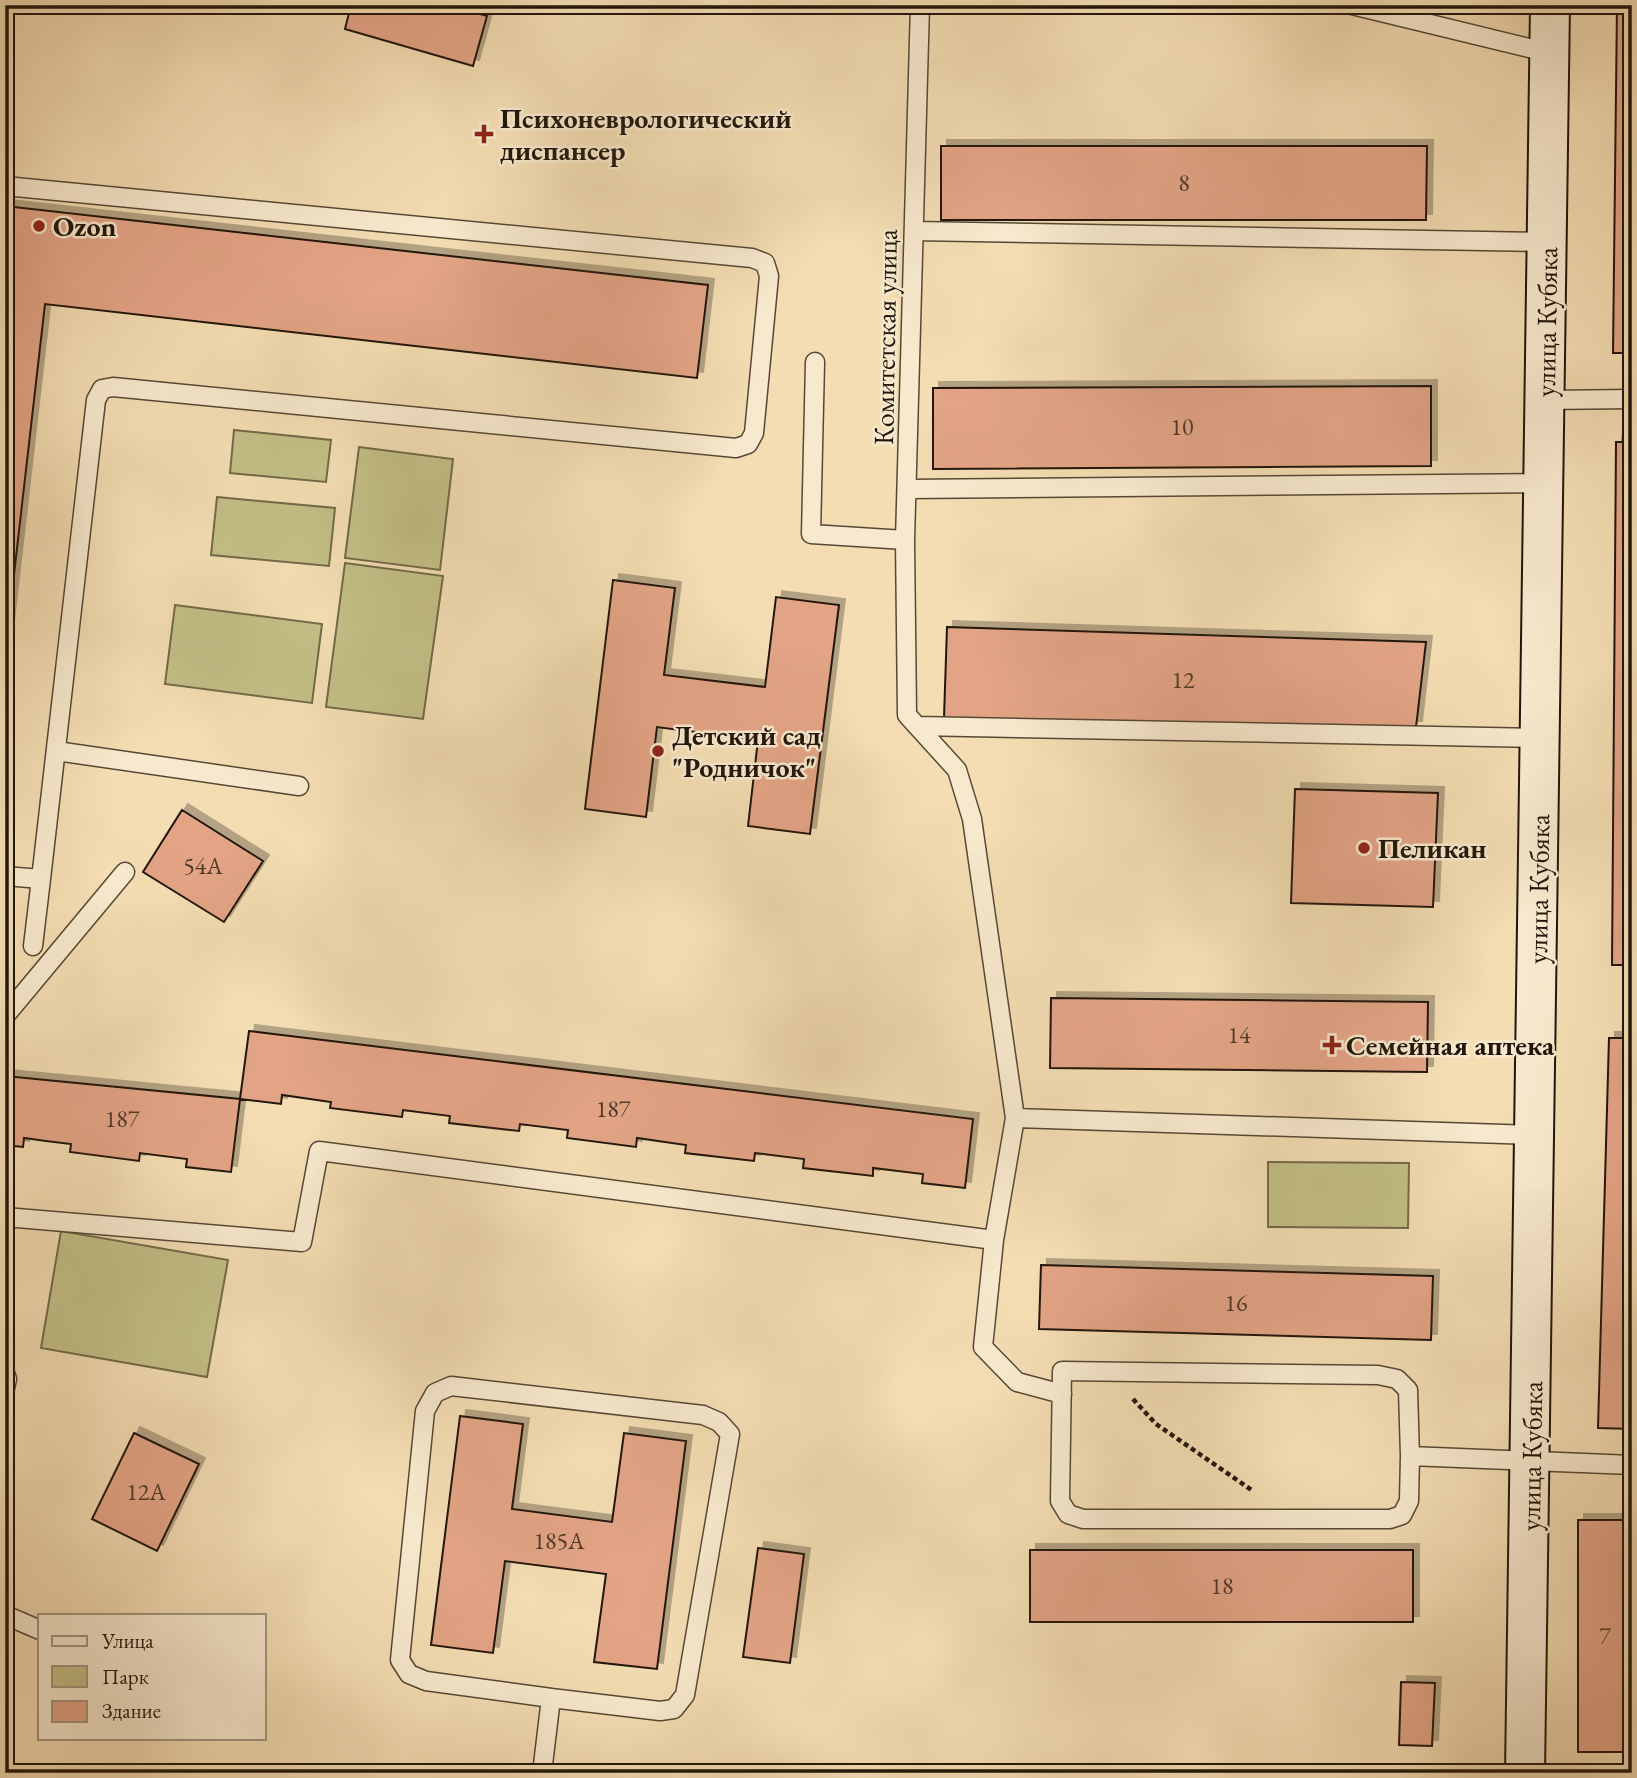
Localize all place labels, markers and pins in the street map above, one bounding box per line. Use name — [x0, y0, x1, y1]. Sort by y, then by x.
place label: Психоневрологический диспансер — [500, 100, 792, 168]
marker: Психоневрологический диспансер — [474, 124, 494, 144]
place label: Ozon — [53, 208, 117, 244]
marker: Ozon — [31, 218, 47, 234]
place label: Детский сад "Родничок" — [672, 717, 821, 785]
marker: Детский сад "Родничок" — [650, 743, 666, 759]
place label: Пеликан — [1378, 830, 1487, 866]
marker: Пеликан — [1356, 840, 1372, 856]
place label: Семейная аптека — [1346, 1027, 1555, 1063]
marker: Семейная аптека — [1324, 1037, 1340, 1053]

